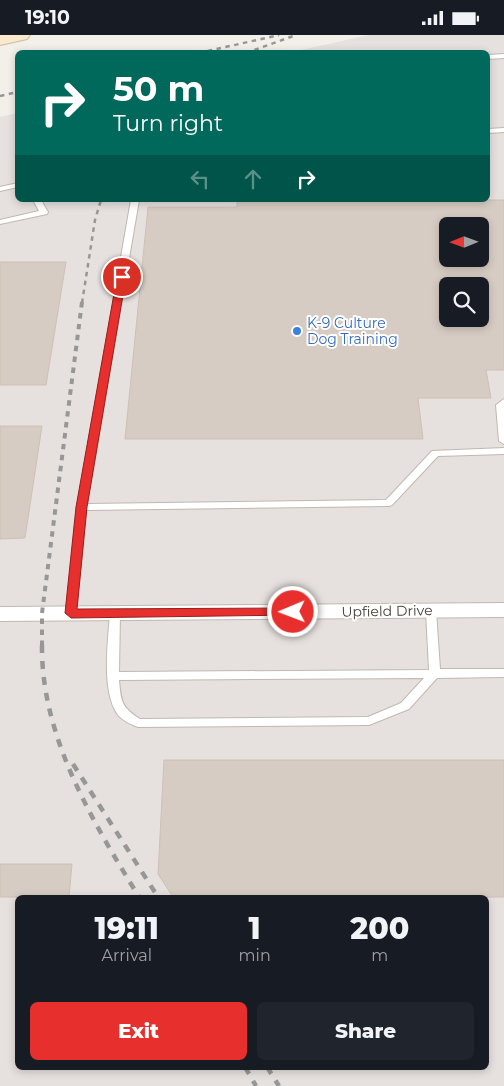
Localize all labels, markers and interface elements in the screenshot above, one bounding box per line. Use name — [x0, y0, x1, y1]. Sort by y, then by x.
text: 19:10 — [25, 6, 70, 29]
text: 50 m — [113, 67, 204, 110]
icon: right — [30, 70, 95, 135]
text: Turn right — [113, 110, 223, 137]
icon: left — [186, 165, 214, 193]
icon: ahead — [239, 165, 267, 193]
icon: right — [292, 165, 320, 193]
north arrow — [439, 217, 489, 267]
map controls — [439, 217, 489, 327]
pin — [101, 256, 143, 298]
icon: arrive — [108, 263, 136, 291]
button: search — [439, 277, 489, 327]
place label: K-9 Culture Dog Training — [307, 314, 398, 348]
marker: K-9 Culture Dog Training — [291, 325, 303, 337]
position arrow — [266, 585, 318, 637]
street label: Upfield Drive — [341, 601, 433, 621]
text: 19:11 — [95, 910, 159, 947]
text: 1 — [249, 910, 261, 947]
text: 200 — [350, 910, 409, 947]
text: Arrival — [102, 946, 152, 965]
text: min — [239, 946, 271, 965]
text: m — [371, 946, 388, 965]
button: Exit — [30, 1002, 247, 1060]
button: Share — [257, 1002, 474, 1060]

